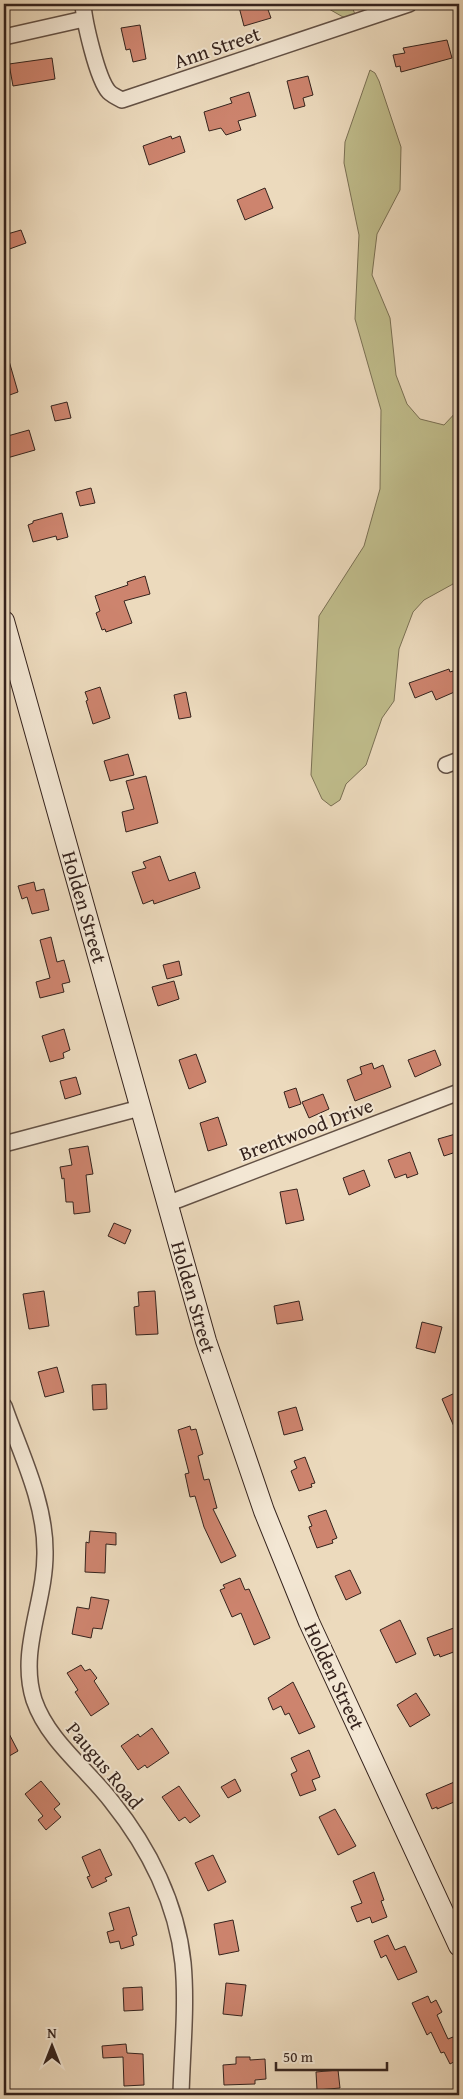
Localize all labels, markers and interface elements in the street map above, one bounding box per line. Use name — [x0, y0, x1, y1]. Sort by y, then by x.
street label: Ann Street — [170, 19, 264, 75]
street label: Holden Street — [55, 848, 115, 966]
street label: Brentwood Drive — [235, 1090, 377, 1168]
street label: Holden Street — [164, 1238, 224, 1356]
street label: Holden Street — [297, 1618, 373, 1734]
street label: Paugus Road — [60, 1715, 150, 1815]
north arrow — [28, 2022, 78, 2072]
text: N — [47, 2023, 57, 2043]
scale bar — [276, 2039, 387, 2071]
text: 50 m — [283, 2046, 314, 2067]

